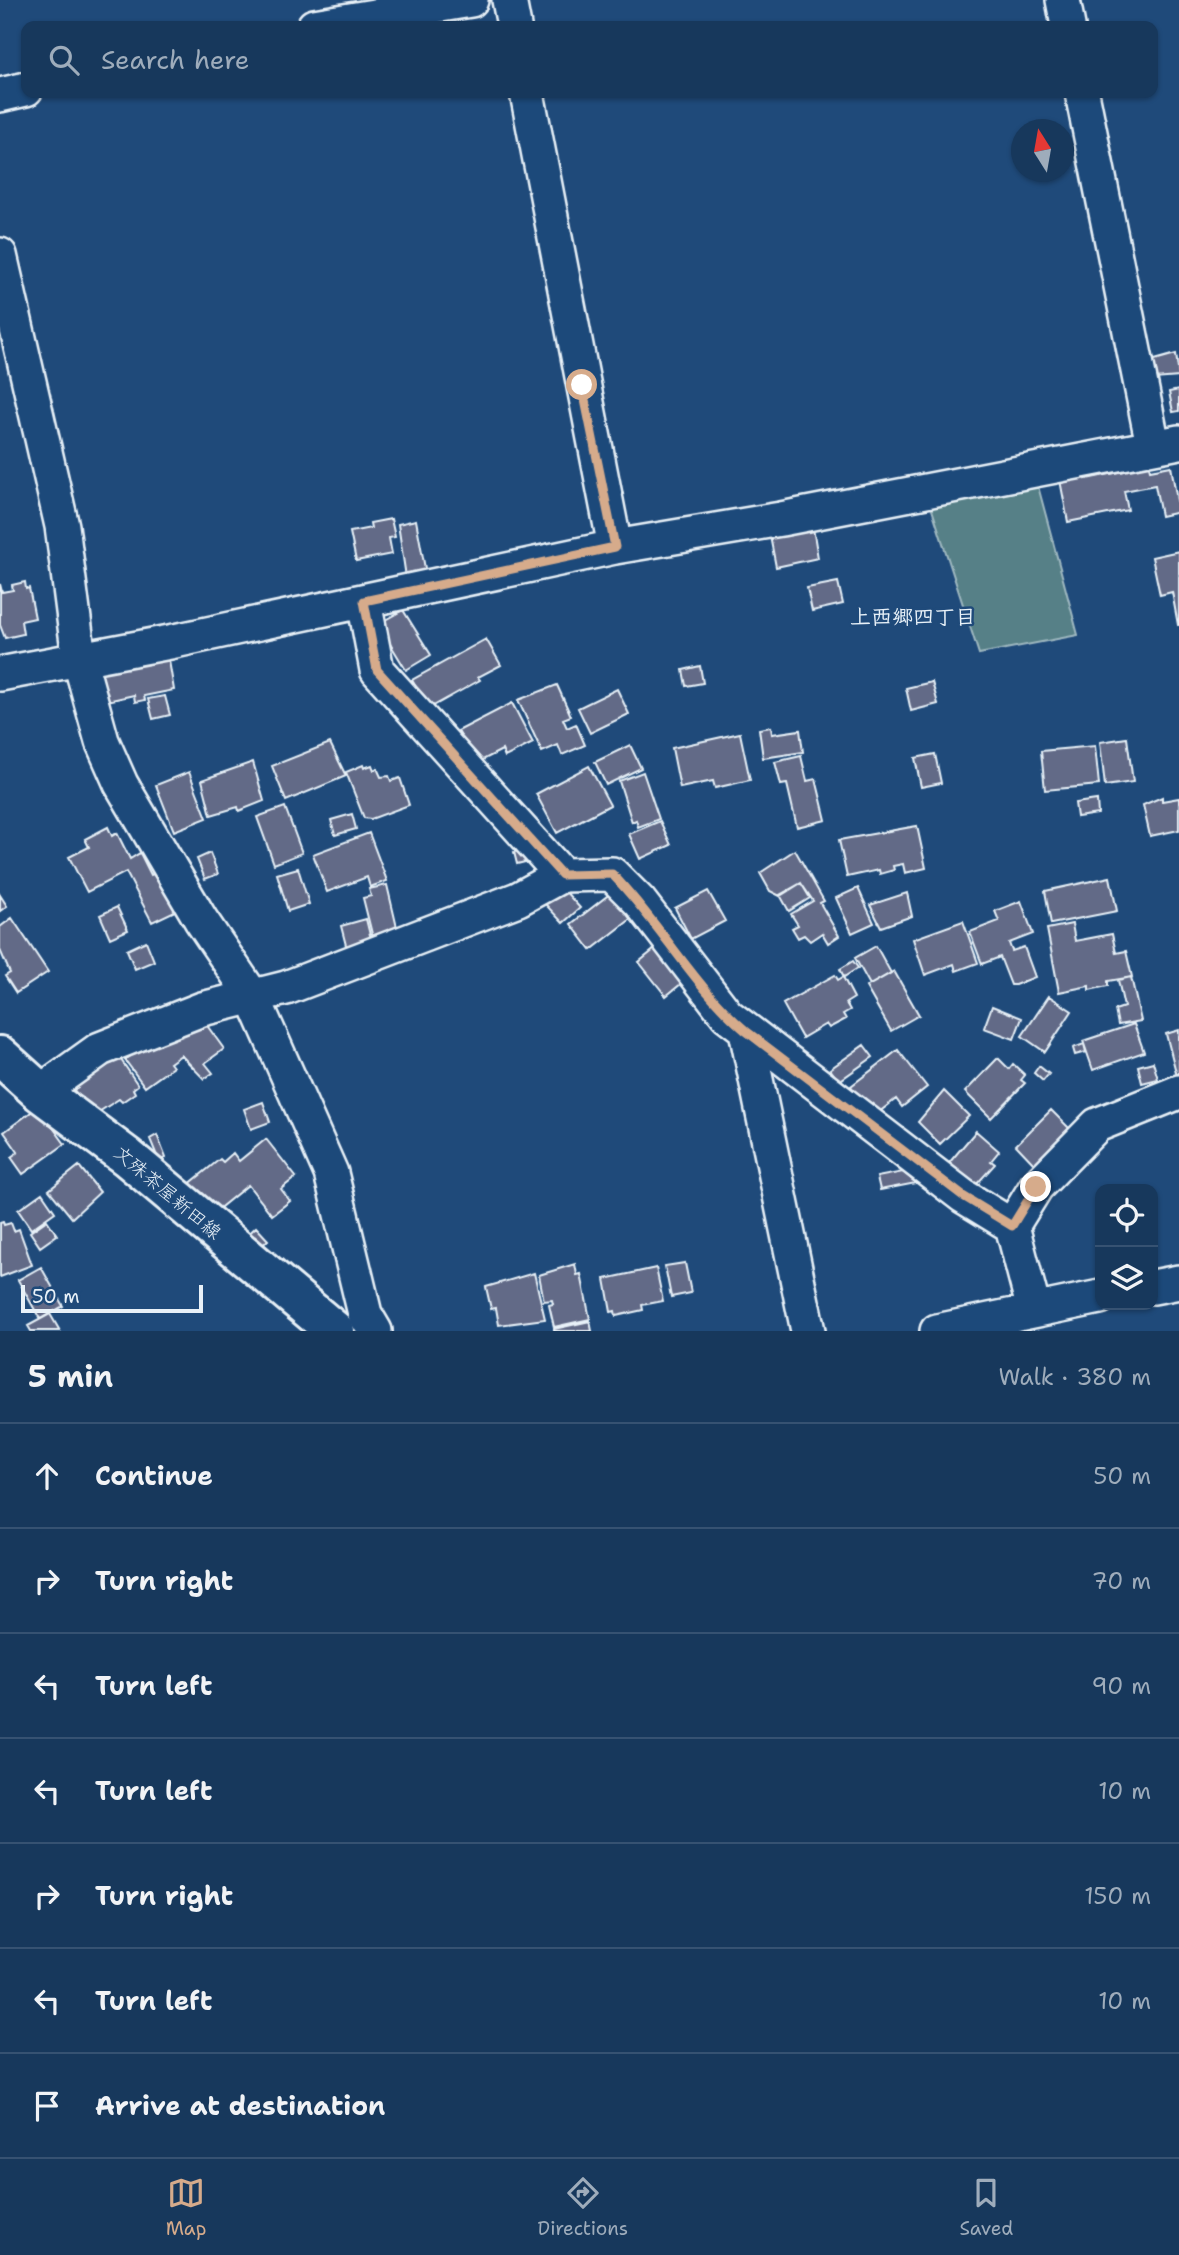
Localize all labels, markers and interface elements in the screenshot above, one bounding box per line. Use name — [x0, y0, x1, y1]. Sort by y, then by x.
search box — [21, 21, 1158, 98]
icon: search — [45, 41, 83, 79]
text: Search here — [101, 42, 250, 77]
north arrow — [1011, 119, 1074, 182]
route start — [566, 369, 597, 400]
district label: 上西郷四丁目 — [850, 603, 976, 631]
street label: 文殊茶屋新田線 — [109, 1140, 227, 1245]
route end — [1020, 1171, 1051, 1202]
map controls — [1095, 1184, 1158, 1310]
button: locate — [1095, 1184, 1158, 1247]
button: layers — [1095, 1247, 1158, 1310]
scale bar — [21, 1282, 203, 1314]
text: 50 m — [32, 1284, 80, 1309]
text: 5 min — [28, 1356, 113, 1397]
text: Walk · 380 m — [998, 1362, 1151, 1392]
icon: ahead — [28, 1457, 66, 1495]
text: Continue — [95, 1458, 213, 1493]
text: 50 m — [1093, 1461, 1151, 1491]
icon: right — [28, 1562, 66, 1600]
text: Turn right — [95, 1563, 233, 1598]
text: 70 m — [1092, 1566, 1151, 1596]
icon: left — [28, 1667, 66, 1705]
text: Turn left — [95, 1668, 212, 1703]
text: 90 m — [1091, 1671, 1151, 1701]
icon: left — [28, 1772, 66, 1810]
text: Turn left — [95, 1773, 212, 1808]
text: 10 m — [1098, 1776, 1151, 1806]
icon: right — [28, 1877, 66, 1915]
text: Turn right — [95, 1878, 233, 1913]
text: 150 m — [1084, 1881, 1151, 1911]
icon: left — [28, 1982, 66, 2020]
text: Turn left — [95, 1983, 212, 2018]
text: 10 m — [1098, 1986, 1151, 2016]
icon: arrive — [28, 2087, 66, 2125]
text: Arrive at destination — [95, 2088, 385, 2123]
tab: Map — [166, 2174, 206, 2241]
tab: Directions — [538, 2174, 628, 2241]
tab: Saved — [959, 2174, 1013, 2241]

